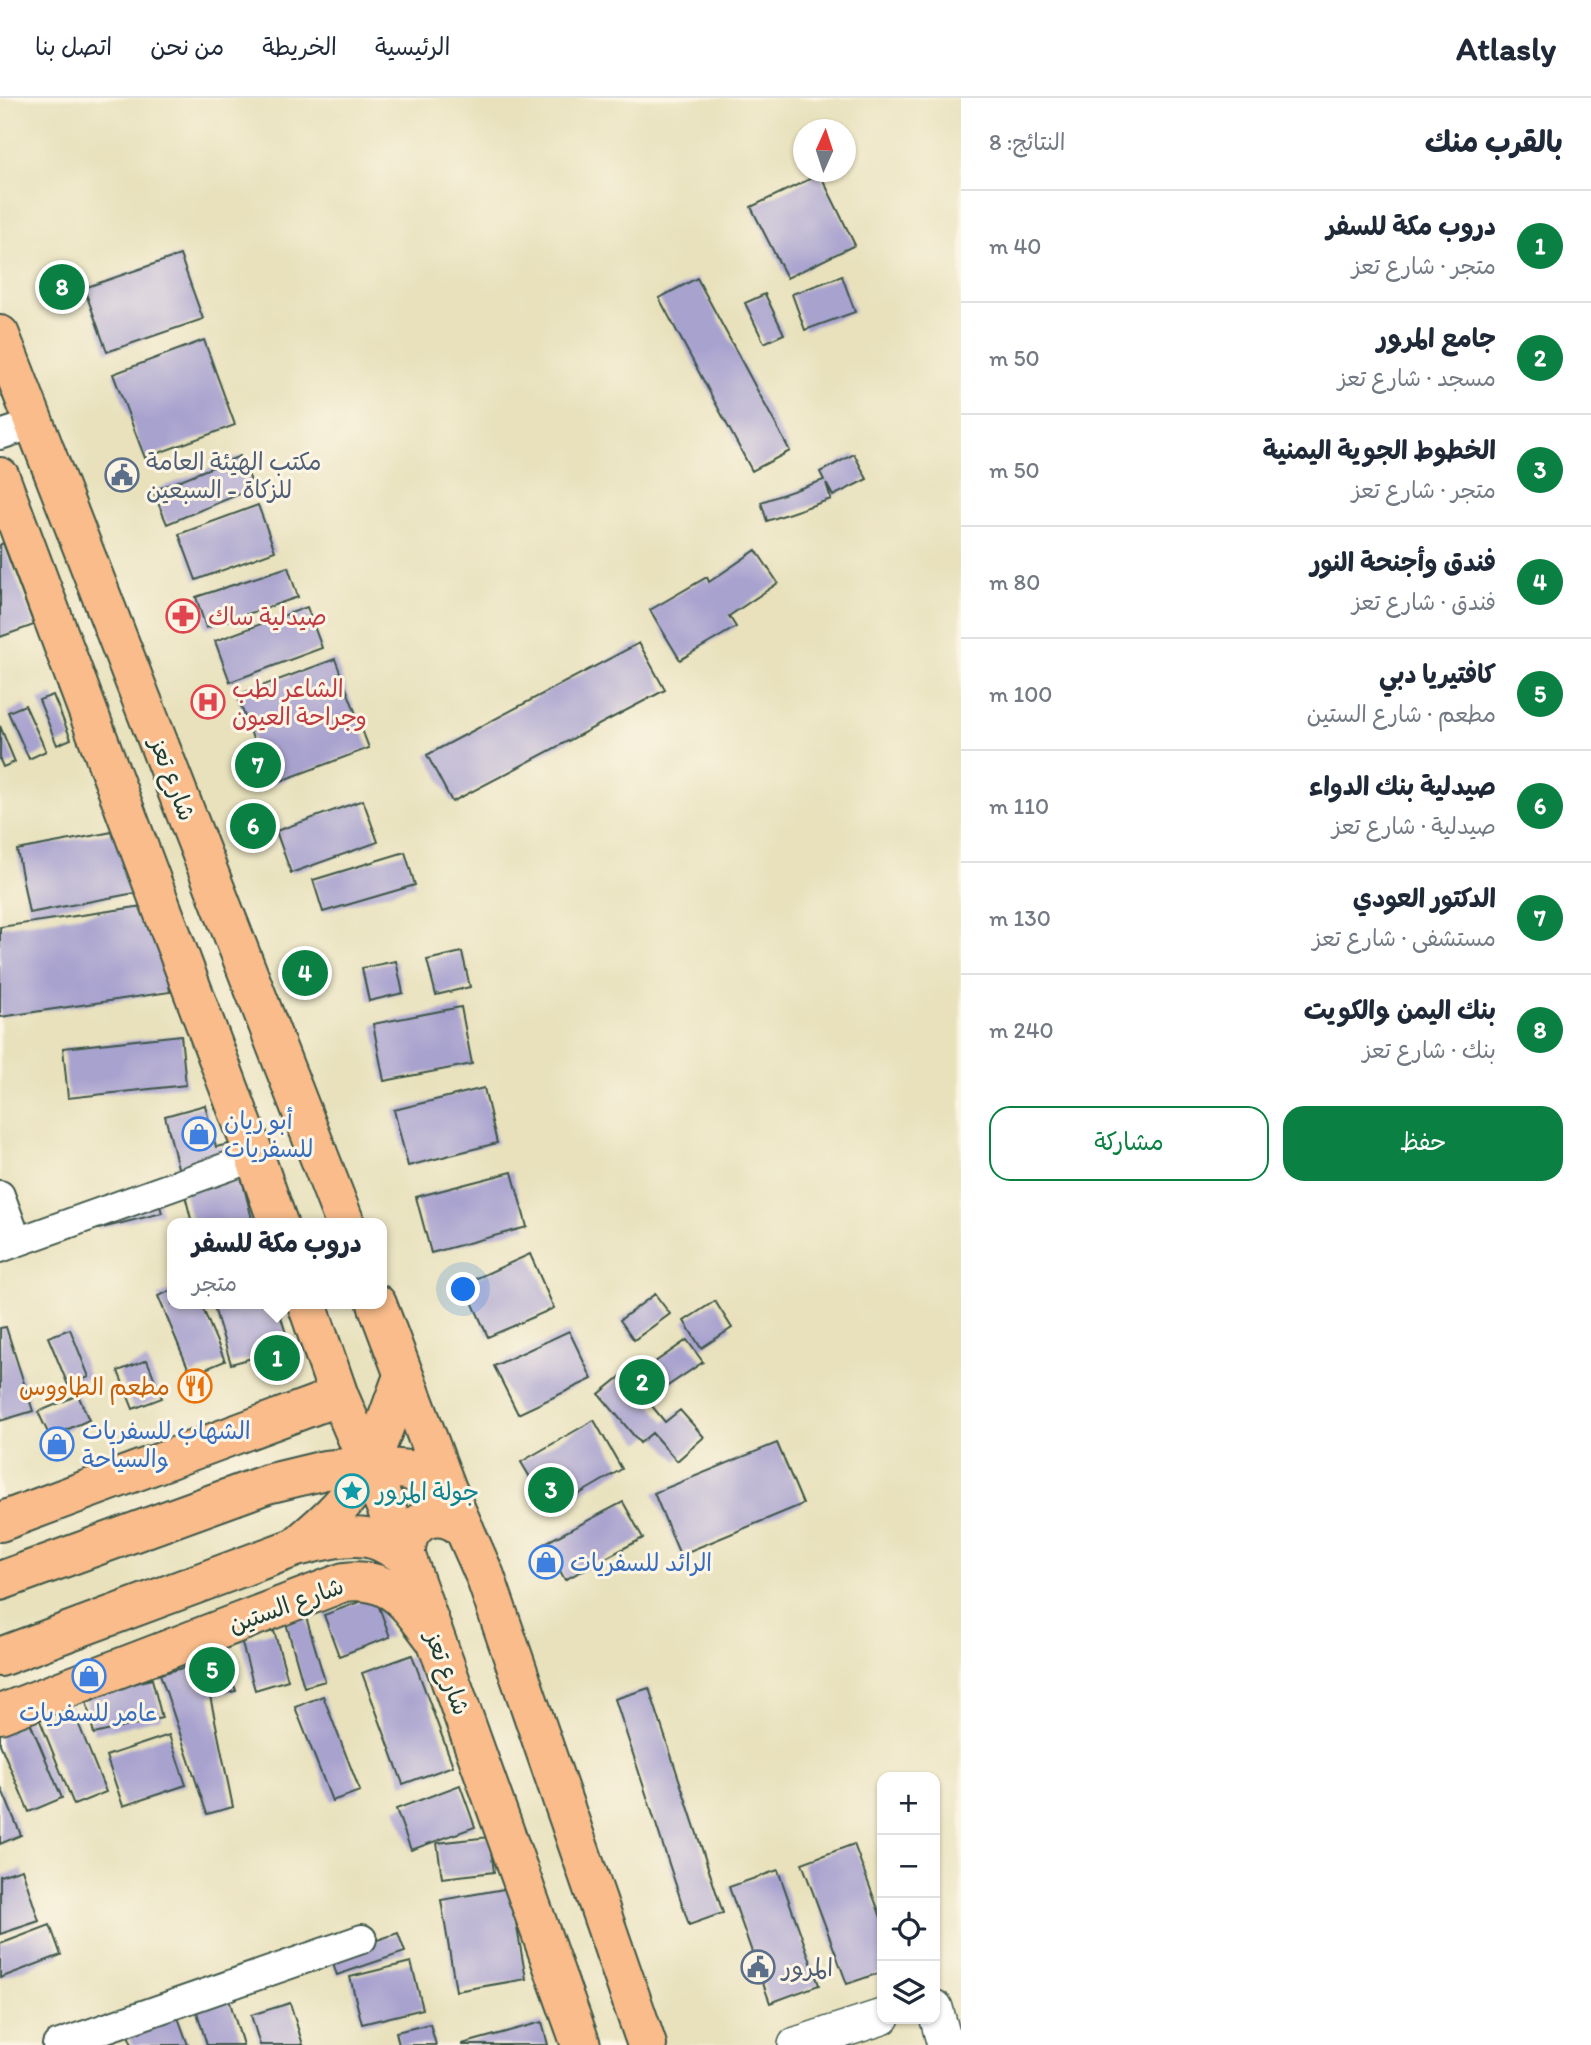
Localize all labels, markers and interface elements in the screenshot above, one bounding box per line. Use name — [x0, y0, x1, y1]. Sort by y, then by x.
text: Atlasly — [1456, 29, 1556, 68]
text: اتصل بنا — [35, 32, 112, 61]
text: من نحن — [150, 32, 224, 61]
text: الخريطة — [262, 32, 337, 61]
text: الرئيسية — [375, 32, 450, 61]
north arrow — [793, 119, 856, 182]
text: بالقرب منك — [1425, 123, 1563, 160]
text: النتائج: 8 — [989, 128, 1065, 156]
text: دروب مكة للسفر — [1326, 210, 1496, 242]
text: 40 m — [989, 232, 1042, 260]
text: 1 — [1535, 232, 1545, 260]
text: متجر · شارع تعز — [1352, 252, 1496, 280]
pin: 8 — [39, 261, 85, 313]
text: جامع المرور — [1377, 322, 1496, 354]
text: 50 m — [989, 344, 1040, 372]
text: 2 — [1534, 344, 1546, 372]
text: مسجد · شارع تعز — [1338, 364, 1496, 392]
text: الخطوط الجوية اليمنية — [1263, 434, 1496, 466]
place label: مكتب الهيئة العامة للزكاة - السبعين — [146, 447, 322, 504]
public building icon: مكتب الهيئة العامة للزكاة - السبعين — [103, 456, 141, 494]
text: 50 m — [989, 456, 1040, 484]
text: 3 — [1534, 456, 1546, 484]
text: متجر · شارع تعز — [1352, 476, 1496, 504]
text: فندق وأجنحة النور — [1310, 546, 1496, 578]
text: 80 m — [989, 568, 1040, 596]
text: 4 — [1533, 568, 1547, 596]
text: فندق · شارع تعز — [1352, 588, 1496, 616]
pharmacy icon: صيدلية ساك — [164, 597, 202, 635]
place label: صيدلية ساك — [208, 602, 327, 631]
text: كافتيريا دبي — [1379, 658, 1496, 690]
place label: الشاعر لطب وجراحة العيون — [232, 674, 367, 731]
text: 100 m — [989, 680, 1053, 708]
text: 5 — [1534, 680, 1546, 708]
hospital icon: الشاعر لطب وجراحة العيون — [189, 683, 227, 721]
text: مطعم · شارع الستين — [1307, 700, 1496, 728]
street label: شارع تعز — [140, 731, 202, 826]
pin: 7 — [235, 739, 281, 791]
text: صيدلية بنك الدواء — [1309, 770, 1496, 802]
text: 110 m — [989, 792, 1049, 820]
text: 6 — [1534, 792, 1546, 820]
pin: 6 — [230, 800, 276, 852]
text: صيدلية · شارع تعز — [1332, 812, 1496, 840]
text: الدكتور العودي — [1353, 882, 1496, 914]
text: 130 m — [989, 904, 1051, 932]
text: 7 — [1534, 904, 1546, 932]
text: مستشفى · شارع تعز — [1313, 924, 1496, 952]
pin: 4 — [282, 947, 328, 999]
text: بنك اليمن والكويت — [1304, 994, 1496, 1026]
text: 240 m — [989, 1016, 1054, 1044]
text: 8 — [1534, 1016, 1546, 1044]
text: بنك · شارع تعز — [1363, 1036, 1496, 1064]
place label: أبو ريان للسفريات — [224, 1106, 314, 1163]
button: مشاركة — [989, 1106, 1269, 1181]
button: حفظ — [1283, 1106, 1563, 1181]
shop icon: أبو ريان للسفريات — [180, 1115, 218, 1153]
popup — [167, 1218, 387, 1309]
text: دروب مكة للسفر — [192, 1227, 362, 1259]
text: متجر — [192, 1269, 237, 1297]
your location — [446, 1272, 480, 1306]
pin: 1 — [254, 1332, 300, 1384]
pin: 2 — [619, 1356, 665, 1408]
restaurant icon: مطعم الطاووس — [176, 1367, 214, 1405]
place label: مطعم الطاووس — [19, 1372, 170, 1405]
place label: الشهاب للسفريات والسياحة — [82, 1416, 251, 1473]
shop icon: الشهاب للسفريات والسياحة — [38, 1425, 76, 1463]
pin: 3 — [528, 1464, 574, 1516]
place icon: جولة المرور — [333, 1472, 371, 1510]
place label: جولة المرور — [374, 1477, 479, 1507]
shop icon: الرائد للسفريات — [527, 1543, 565, 1581]
place label: الرائد للسفريات — [570, 1548, 712, 1577]
street label: شارع الستين — [224, 1571, 349, 1642]
street label: شارع تعز — [416, 1625, 477, 1720]
pin: 5 — [189, 1644, 235, 1696]
shop icon: عامر للسفريات — [70, 1657, 108, 1695]
place label: عامر للسفريات — [19, 1698, 159, 1727]
map controls — [877, 1772, 940, 2024]
button: + — [877, 1772, 940, 1835]
button: − — [877, 1835, 940, 1898]
button: locate — [877, 1898, 940, 1961]
public building icon: المرور — [739, 1948, 777, 1986]
place label: المرور — [780, 1953, 833, 1982]
button: layers — [877, 1961, 940, 2024]

